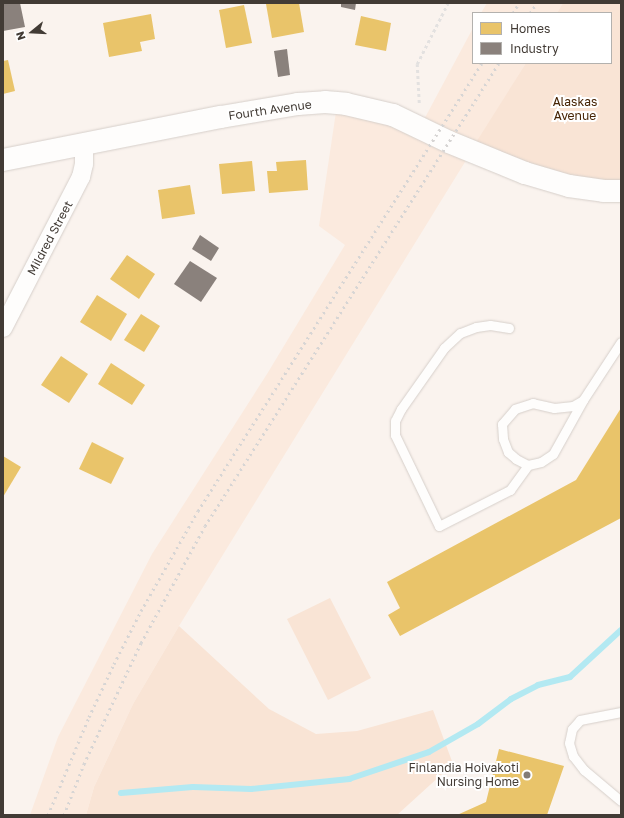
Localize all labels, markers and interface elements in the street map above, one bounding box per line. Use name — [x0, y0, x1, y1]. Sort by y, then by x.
north arrow — [12, 12, 52, 52]
legend — [472, 12, 612, 64]
text: Homes — [510, 21, 550, 36]
text: N — [13, 30, 28, 42]
text: Industry — [510, 41, 559, 56]
park label: Alaskas Avenue — [553, 95, 597, 123]
street label: Fourth Avenue — [227, 97, 313, 123]
street label: Mildred Street — [24, 198, 76, 278]
place label: Finlandia Hoivakoti Nursing Home — [408, 761, 519, 789]
marker: Finlandia Hoivakoti Nursing Home — [522, 770, 532, 780]

